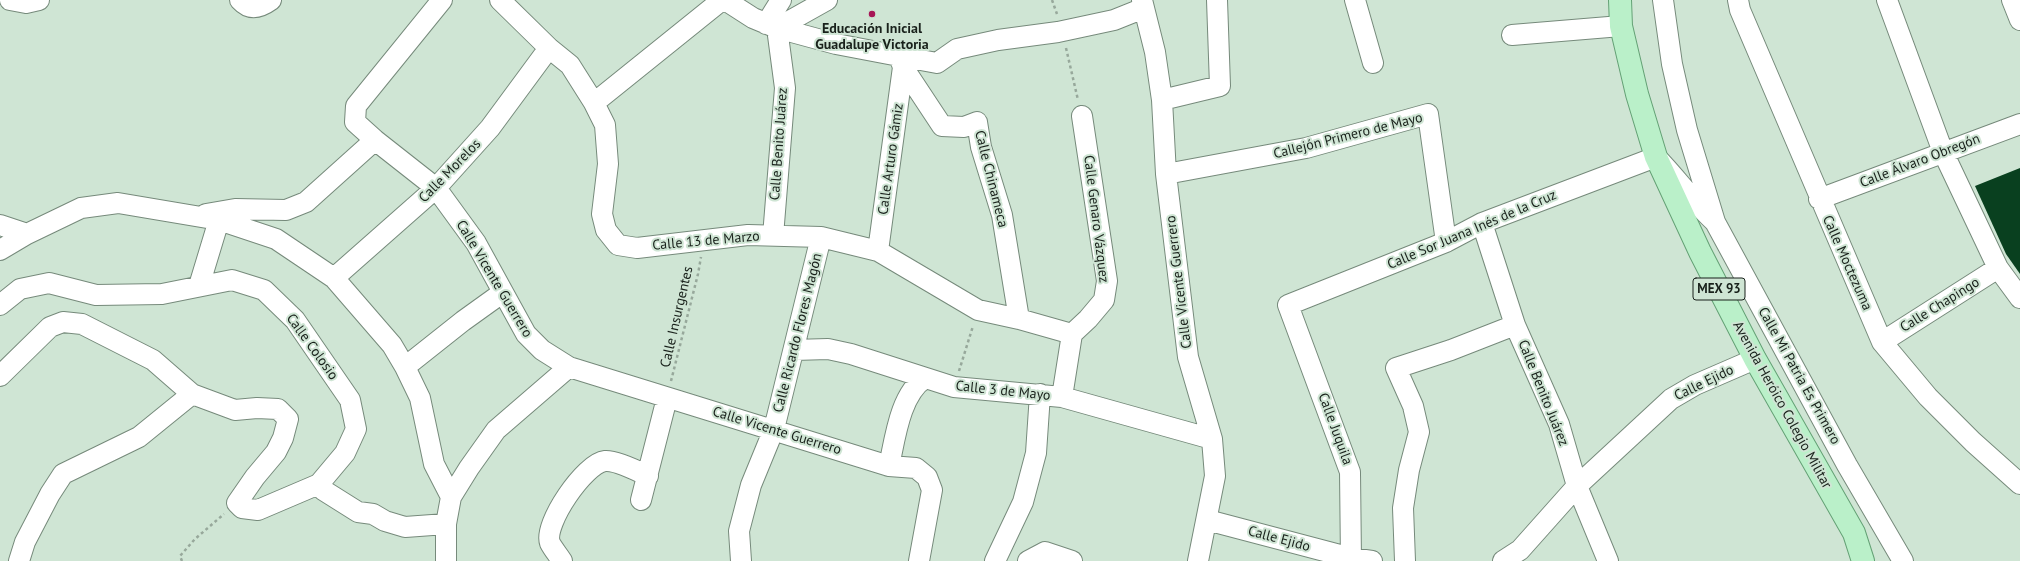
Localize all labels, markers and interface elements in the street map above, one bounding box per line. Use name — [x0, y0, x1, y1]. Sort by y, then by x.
marker: Educación Inicial Guadalupe Victoria — [867, 9, 877, 19]
place label: Educación Inicial Guadalupe Victoria — [815, 21, 929, 54]
street label: Calle Benito Juárez — [767, 87, 791, 201]
street label: Calle Arturo Gámiz — [875, 102, 907, 216]
street label: Callejón Primero de Mayo — [1272, 109, 1424, 163]
street label: Calle Chinameca — [971, 129, 1011, 229]
street label: Calle Álvaro Obregón — [1858, 130, 1982, 192]
street label: Calle Morelos — [416, 136, 484, 206]
street label: Calle Genaro Vázquez — [1080, 154, 1112, 284]
street label: Calle Sor Juana Inés de la Cruz — [1385, 187, 1559, 273]
street label: Calle Moctezuma — [1819, 213, 1875, 313]
street label: Calle Vicente Guerrero — [1163, 215, 1195, 349]
street label: Calle Vicente Guerrero — [452, 217, 536, 341]
street label: Calle 13 de Marzo — [652, 228, 760, 254]
street label: Calle Ricardo Flores Magón — [770, 252, 826, 414]
street label: Calle Insurgentes — [657, 265, 697, 369]
street label: Calle Chapingo — [1897, 274, 1983, 336]
road number: MEX 93 — [1693, 278, 1745, 300]
street label: Calle Mi Patria Es Primero — [1754, 304, 1844, 448]
street label: Calle Colosio — [282, 311, 342, 383]
street label: Avenida Heróico Colegio Militar — [1729, 319, 1835, 491]
street label: Calle Benito Juárez — [1514, 338, 1572, 448]
street label: Calle Ejido — [1672, 361, 1736, 405]
street label: Calle 3 de Mayo — [955, 378, 1051, 404]
street label: Calle Juquila — [1314, 391, 1356, 467]
street label: Calle Vicente Guerrero — [711, 403, 843, 459]
street label: Calle Ejido — [1246, 523, 1312, 555]

